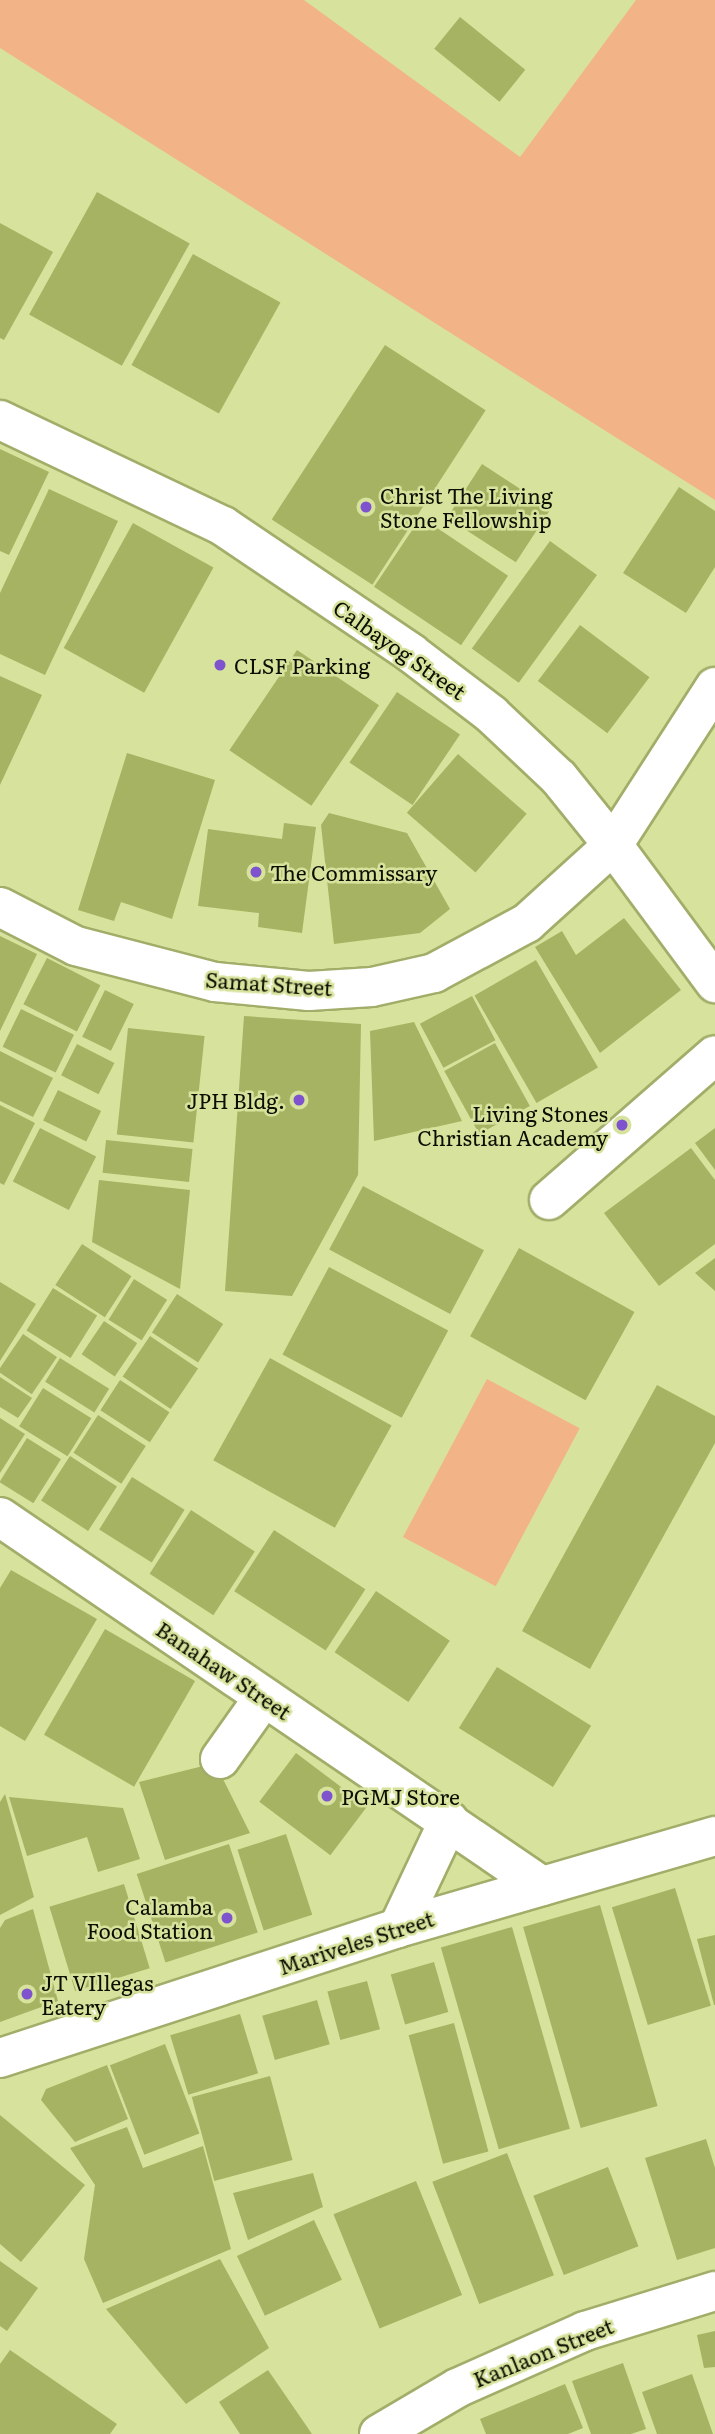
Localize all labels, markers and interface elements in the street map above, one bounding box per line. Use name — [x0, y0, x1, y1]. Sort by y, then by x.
place label: Christ The Living Stone Fellowship — [380, 482, 553, 532]
marker: Christ The Living Stone Fellowship — [358, 499, 374, 515]
street label: Calbayog Street — [329, 594, 471, 704]
place label: CLSF Parking — [234, 652, 370, 678]
marker: CLSF Parking — [212, 657, 228, 673]
place label: The Commissary — [270, 859, 437, 885]
marker: The Commissary — [248, 864, 264, 880]
street label: Samat Street — [205, 966, 333, 1000]
place label: JPH Bldg. — [187, 1087, 285, 1113]
marker: JPH Bldg. — [291, 1092, 307, 1108]
place label: Living Stones Christian Academy — [417, 1100, 608, 1150]
marker: Living Stones Christian Academy — [614, 1117, 630, 1133]
street label: Banahaw Street — [152, 1616, 296, 1724]
place label: PGMJ Store — [341, 1783, 460, 1809]
marker: PGMJ Store — [319, 1788, 335, 1804]
place label: Calamba Food Station — [86, 1893, 213, 1943]
street label: Mariveles Street — [275, 1905, 437, 1979]
marker: Calamba Food Station — [219, 1910, 235, 1926]
place label: JT VIllegas Eatery — [41, 1969, 153, 2019]
marker: JT VIllegas Eatery — [19, 1986, 35, 2002]
street label: Kanlaon Street — [469, 2312, 617, 2392]

